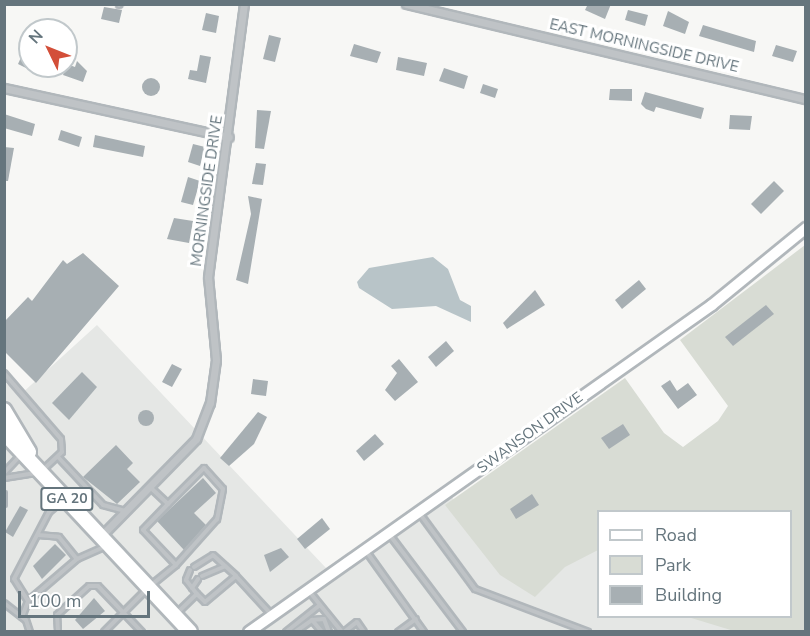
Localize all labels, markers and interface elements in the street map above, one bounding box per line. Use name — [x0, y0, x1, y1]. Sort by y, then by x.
street label: EAST MORNINGSIDE DRIVE — [548, 15, 740, 77]
north arrow — [18, 18, 78, 78]
text: N — [24, 25, 48, 49]
street label: MORNINGSIDE DRIVE — [187, 114, 227, 268]
street label: SWANSON DRIVE — [474, 389, 586, 477]
road number: GA 20 — [40, 488, 94, 510]
legend — [597, 510, 792, 618]
text: Road — [655, 523, 697, 547]
text: Park — [655, 553, 691, 577]
scale bar — [21, 579, 153, 617]
text: Building — [655, 583, 722, 607]
text: 100 m — [29, 589, 81, 613]

